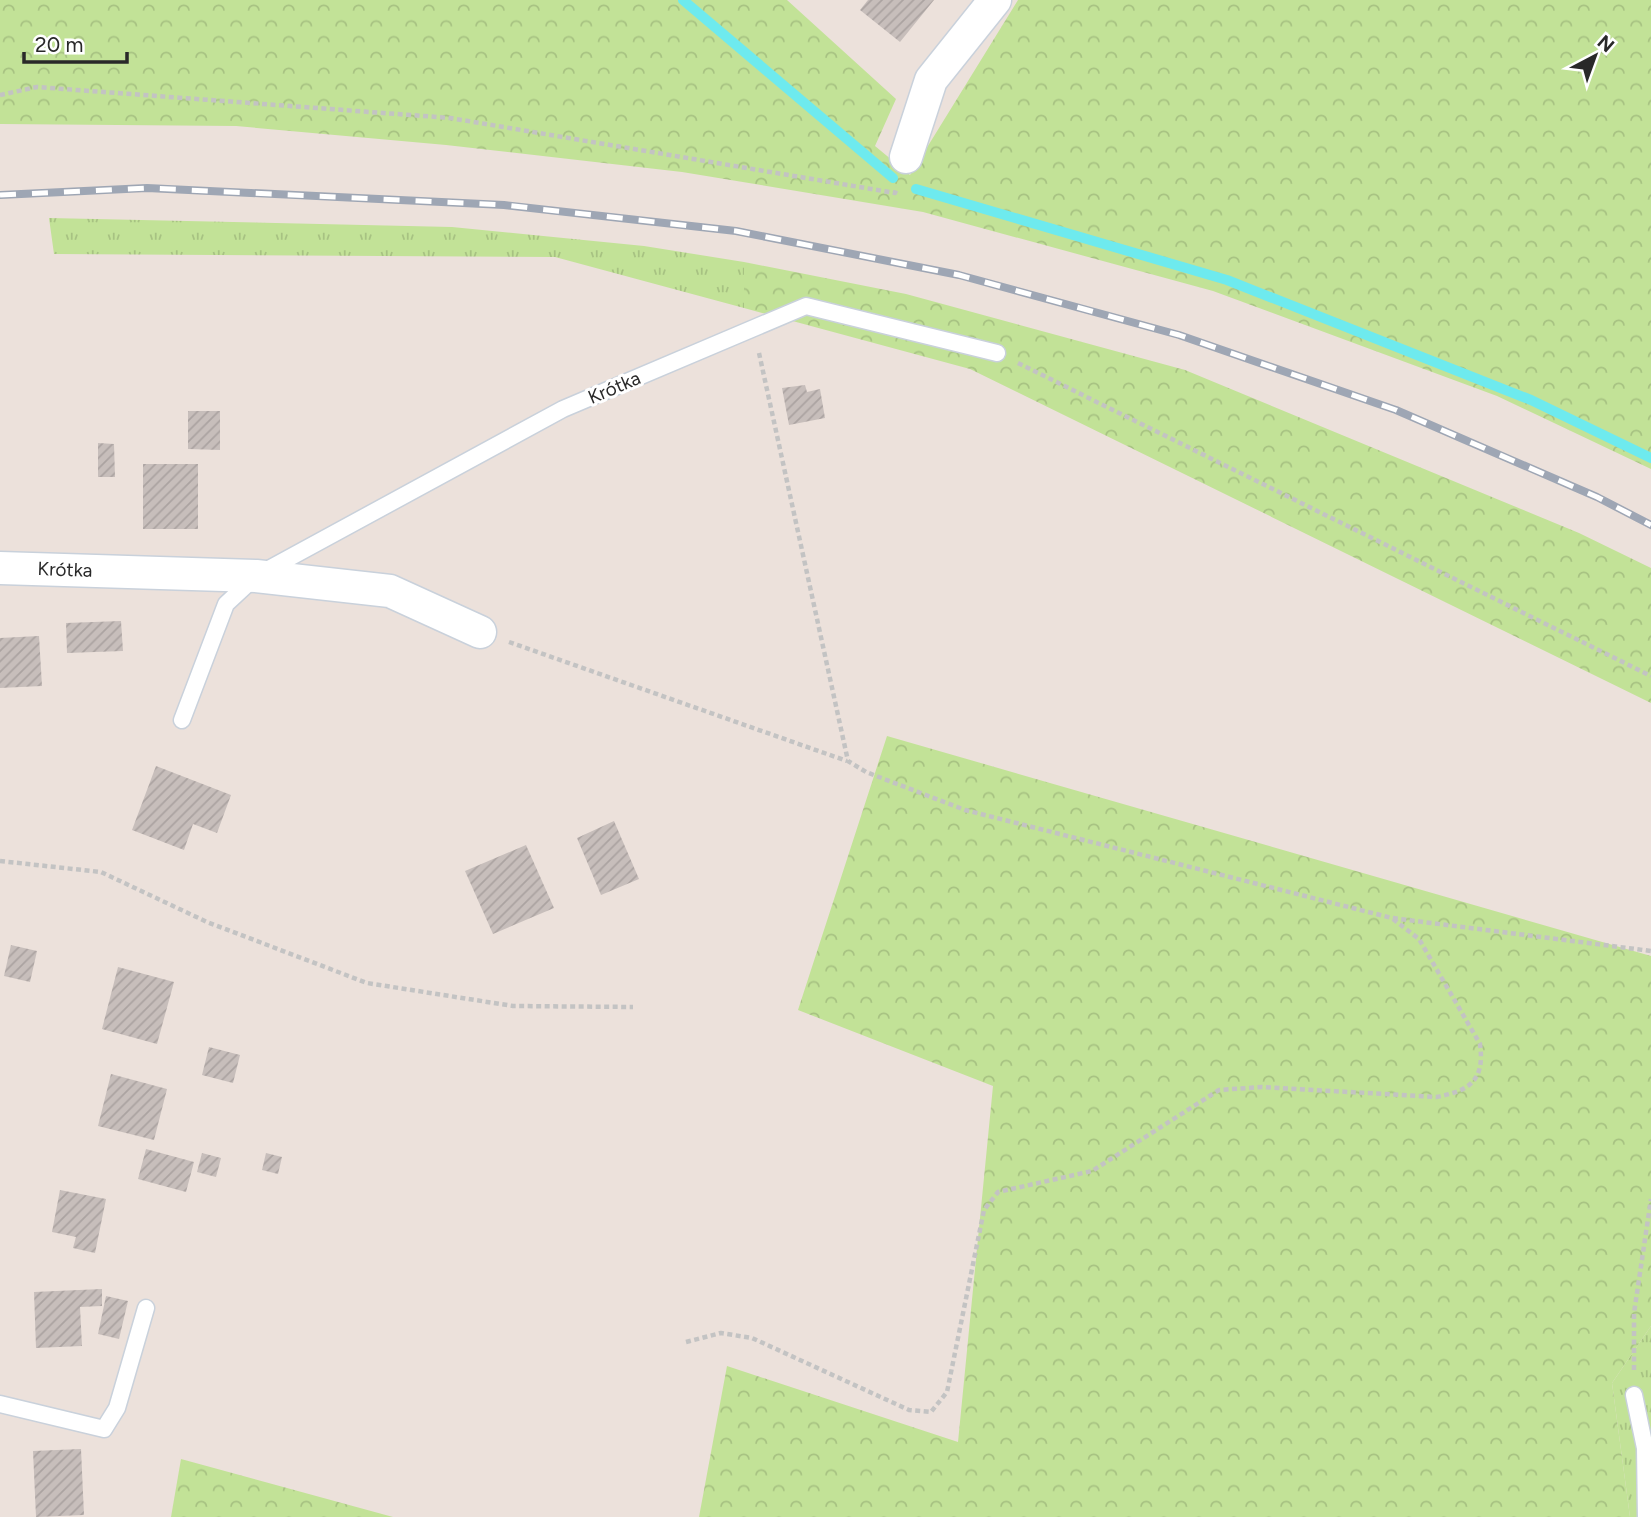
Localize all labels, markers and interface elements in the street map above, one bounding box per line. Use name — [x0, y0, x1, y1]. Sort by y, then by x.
scale bar — [24, 21, 128, 65]
north arrow — [1560, 21, 1630, 91]
text: N — [1593, 30, 1619, 57]
text: 20 m — [35, 32, 83, 57]
street label: Krótka — [584, 366, 644, 409]
street label: Krótka — [37, 557, 93, 582]

